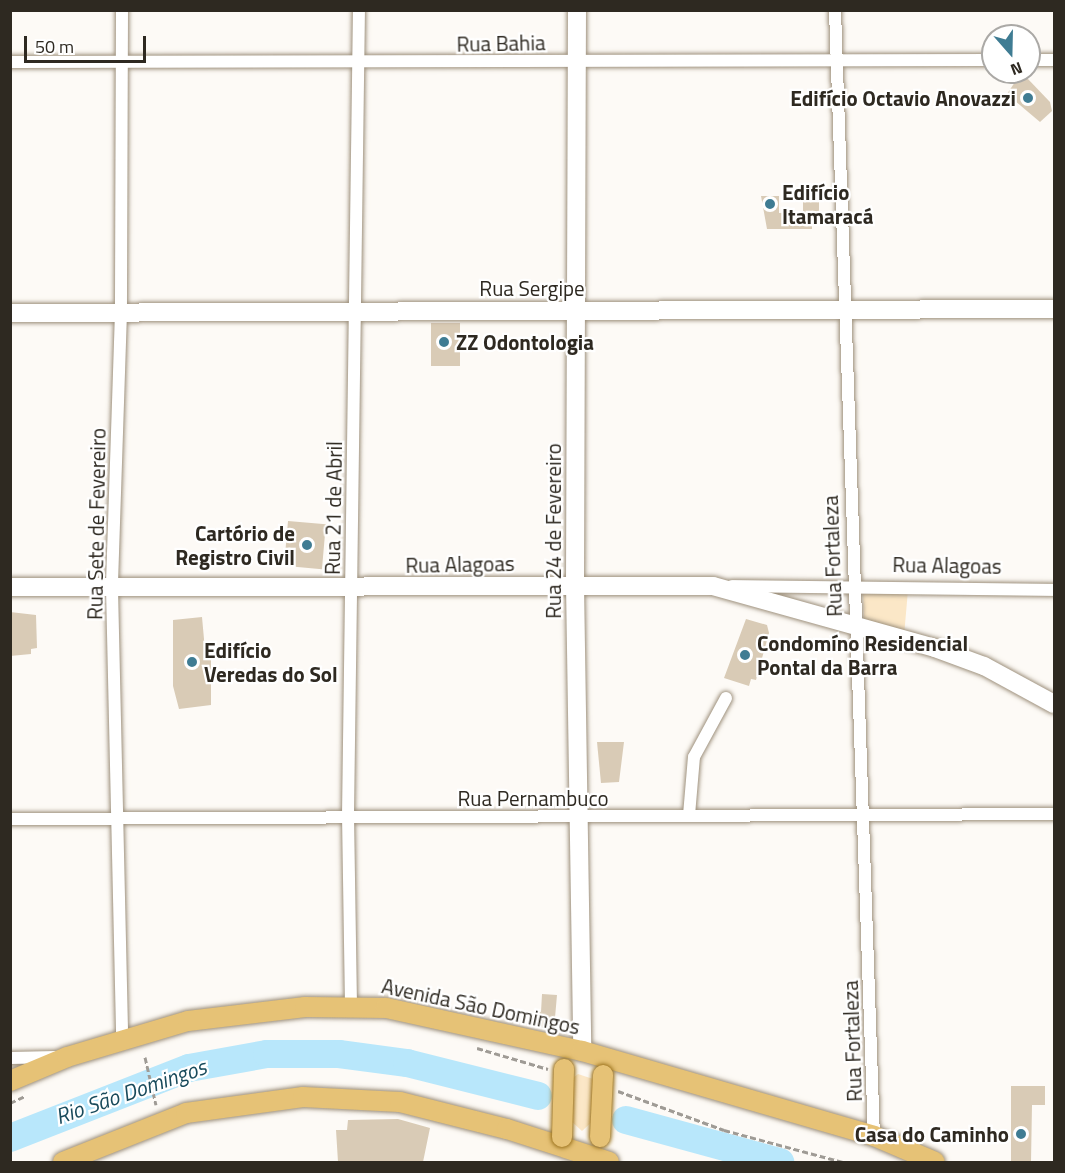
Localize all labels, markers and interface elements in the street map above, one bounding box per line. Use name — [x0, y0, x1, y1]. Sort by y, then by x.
scale bar — [27, 24, 148, 62]
north arrow — [981, 24, 1041, 84]
street label: Rua Bahia — [456, 30, 546, 56]
text: 50 m — [35, 33, 74, 60]
text: N — [1007, 56, 1026, 82]
place label: Edifício Octavio Anovazzi — [790, 85, 1016, 111]
marker: Edifício Octavio Anovazzi — [1021, 91, 1035, 105]
place label: Edifício Itamaracá — [782, 179, 873, 229]
marker: Edifício Itamaracá — [763, 197, 777, 211]
street label: Rua Sergipe — [479, 275, 585, 301]
place label: ZZ Odontologia — [456, 329, 594, 355]
marker: ZZ Odontologia — [437, 335, 451, 349]
street label: Rua Sete de Fevereiro — [82, 428, 110, 620]
street label: Rua 21 de Abril — [319, 441, 347, 575]
street label: Rua 24 de Fevereiro — [540, 443, 566, 619]
street label: Rua Fortaleza — [817, 495, 847, 617]
place label: Cartório de Registro Civil — [175, 520, 295, 570]
marker: Cartório de Registro Civil — [300, 538, 314, 552]
street label: Rua Alagoas — [405, 550, 515, 578]
street label: Rua Alagoas — [892, 551, 1002, 579]
place label: Condomíno Residencial Pontal da Barra — [757, 630, 968, 680]
place label: Edifício Veredas do Sol — [204, 637, 338, 687]
marker: Condomíno Residencial Pontal da Barra — [738, 648, 752, 662]
marker: Edifício Veredas do Sol — [185, 655, 199, 669]
street label: Rua Pernambuco — [457, 785, 609, 811]
street label: Avenida São Domingos — [380, 973, 582, 1039]
street label: Rua Fortaleza — [837, 980, 867, 1102]
water label: Rio São Domingos — [52, 1054, 210, 1130]
place label: Casa do Caminho — [855, 1121, 1009, 1147]
marker: Casa do Caminho — [1014, 1127, 1028, 1141]

